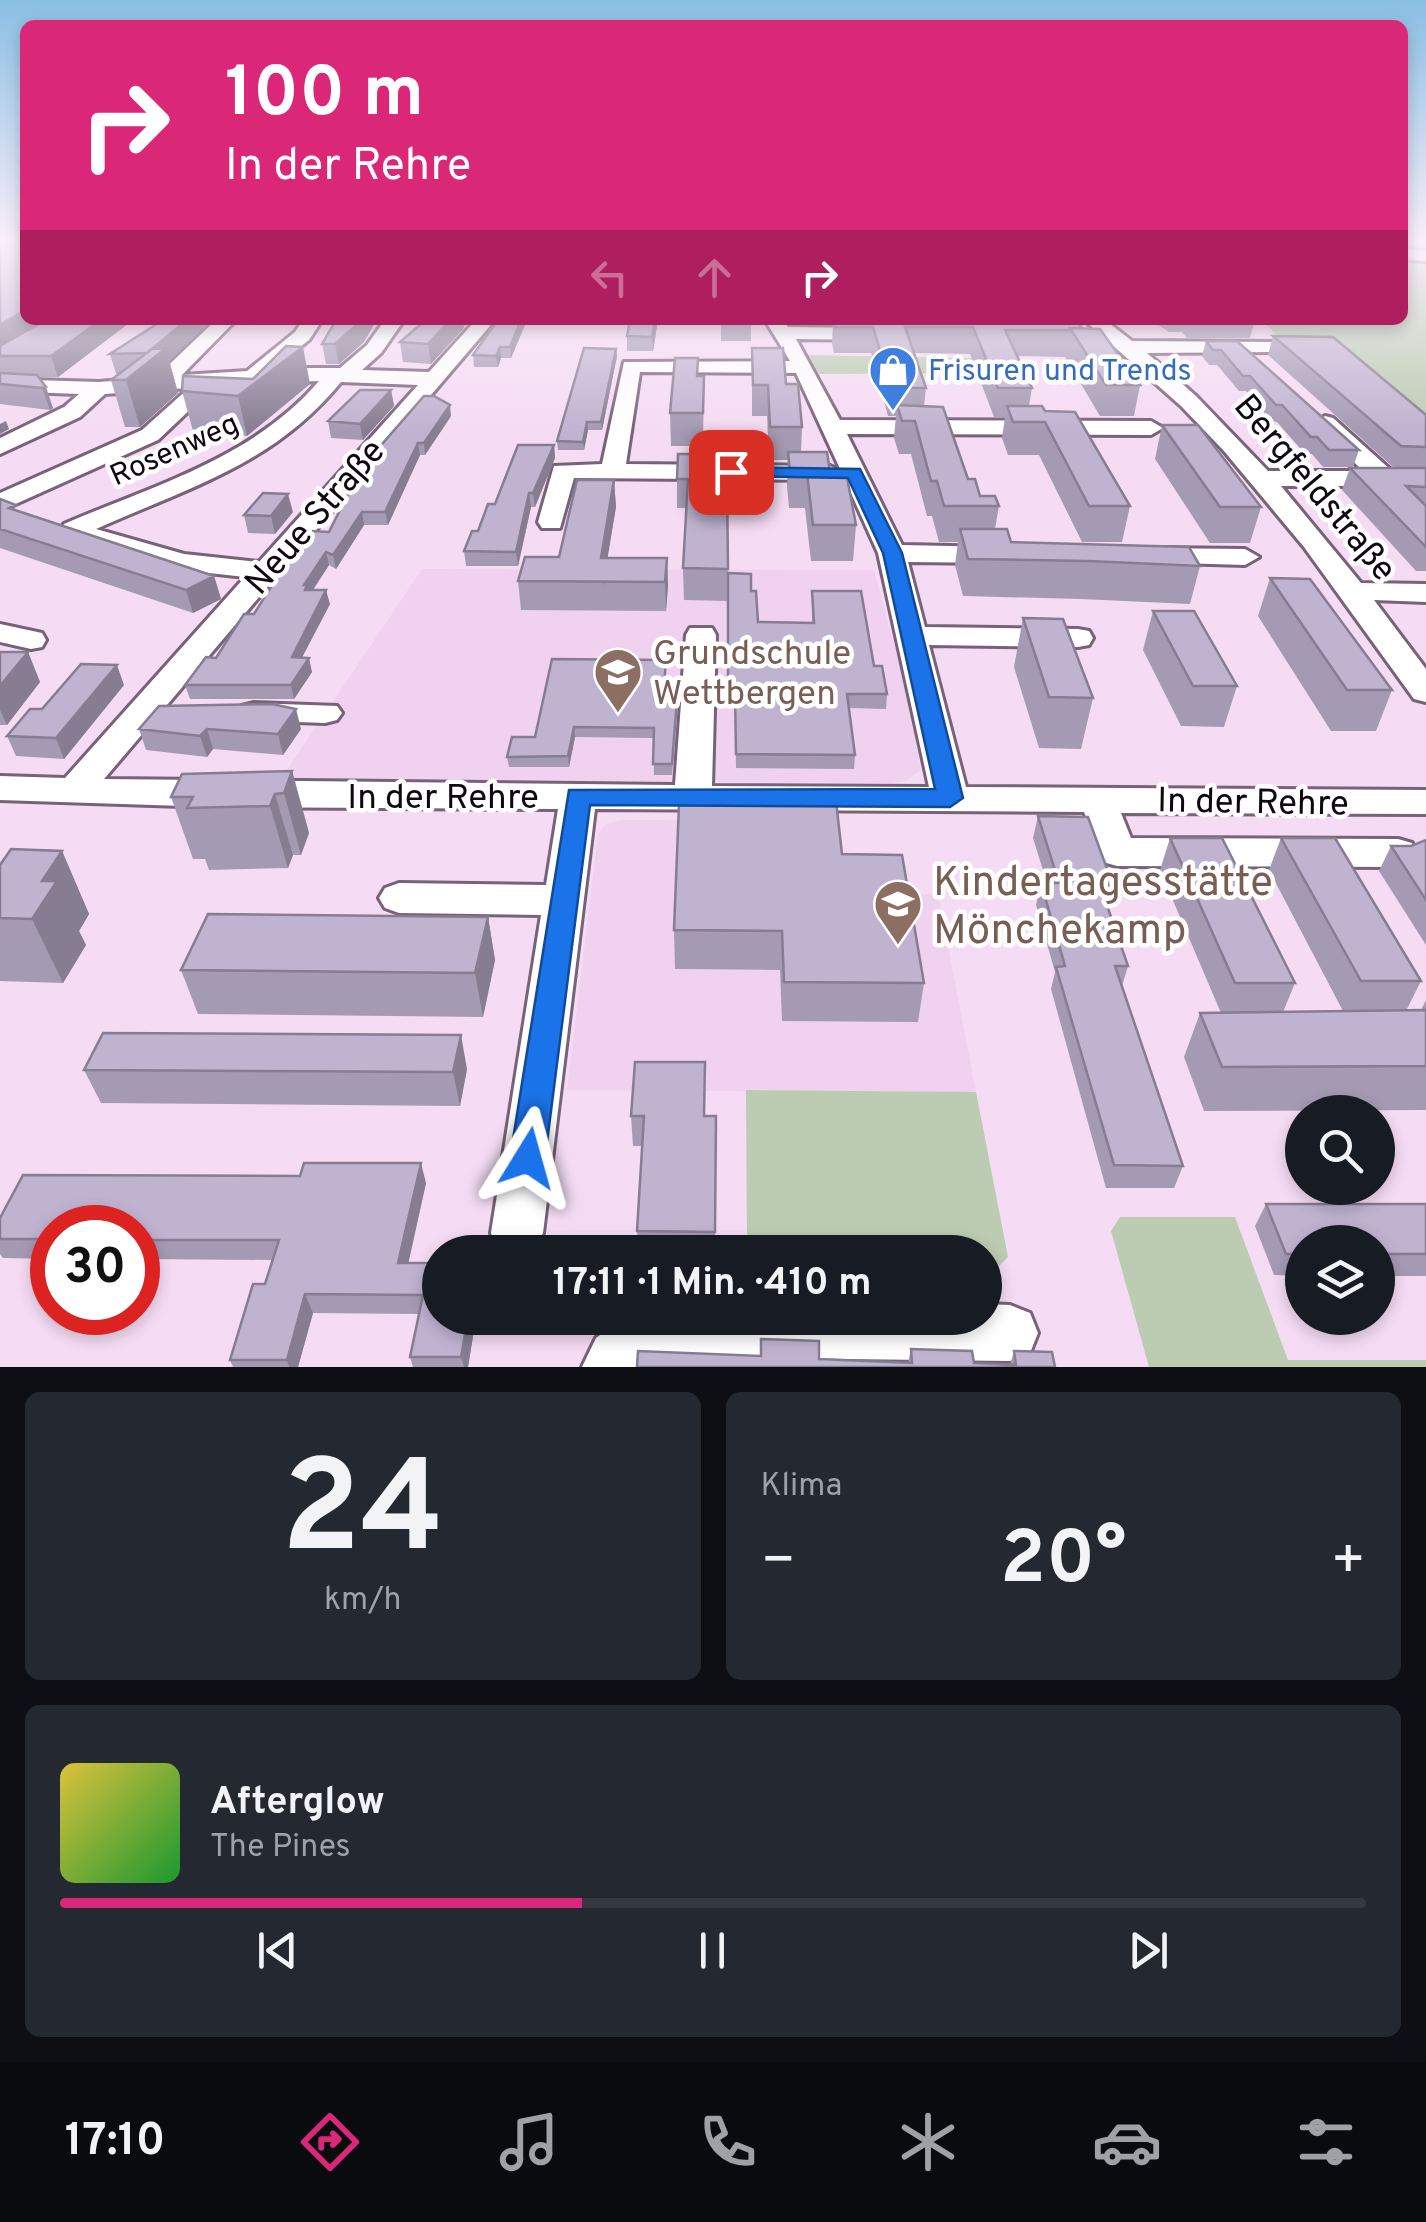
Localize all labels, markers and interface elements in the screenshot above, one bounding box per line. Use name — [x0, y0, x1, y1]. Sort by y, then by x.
text: 100 m — [225, 52, 424, 141]
icon: right — [60, 60, 190, 190]
text: In der Rehre — [225, 139, 471, 196]
icon: left — [582, 250, 637, 305]
icon: ahead — [687, 250, 742, 305]
icon: right — [792, 250, 847, 305]
shop icon: Frisuren und Trends — [867, 344, 919, 412]
place label: Frisuren und Trends — [928, 354, 1192, 391]
street label: Bergfeldstraße — [1223, 386, 1405, 591]
street label: Rosenweg — [105, 406, 245, 496]
pin — [689, 430, 774, 515]
street label: Neue Straße — [237, 431, 396, 605]
icon: arrive — [704, 445, 759, 500]
place label: Grundschule Wettbergen — [653, 633, 851, 717]
school or university icon: Grundschule Wettbergen — [592, 646, 644, 714]
street label: In der Rehre — [347, 777, 539, 821]
street label: In der Rehre — [1157, 780, 1349, 828]
place label: Kindertagesstätte Mönchekamp — [933, 858, 1273, 959]
school or university icon: Kindertagesstätte Mönchekamp — [872, 878, 924, 946]
map controls — [1285, 1095, 1395, 1335]
button: search — [1285, 1095, 1395, 1205]
position arrow — [476, 1106, 580, 1210]
speed limit sign: 30 — [30, 1205, 160, 1335]
button: layers — [1285, 1225, 1395, 1335]
text: 17:11 · 1 Min. · 410 m — [553, 1260, 871, 1309]
text: 24 — [281, 1433, 444, 1598]
text: Klima — [761, 1467, 842, 1507]
text: 20° — [1000, 1515, 1126, 1610]
text: − — [761, 1528, 796, 1598]
text: + — [1331, 1528, 1366, 1598]
text: km/h — [324, 1581, 402, 1621]
text: Afterglow — [210, 1779, 385, 1828]
text: The Pines — [210, 1828, 351, 1868]
icon: previous — [250, 1923, 305, 1978]
icon: pause — [685, 1923, 740, 1978]
icon: next — [1121, 1923, 1176, 1978]
icon: directions — [295, 2107, 365, 2177]
icon: music — [494, 2107, 564, 2177]
icon: phone — [693, 2107, 763, 2177]
icon: climate — [893, 2107, 963, 2177]
icon: car — [1092, 2107, 1162, 2177]
icon: filters — [1291, 2107, 1361, 2177]
text: 17:10 — [65, 2114, 165, 2171]

